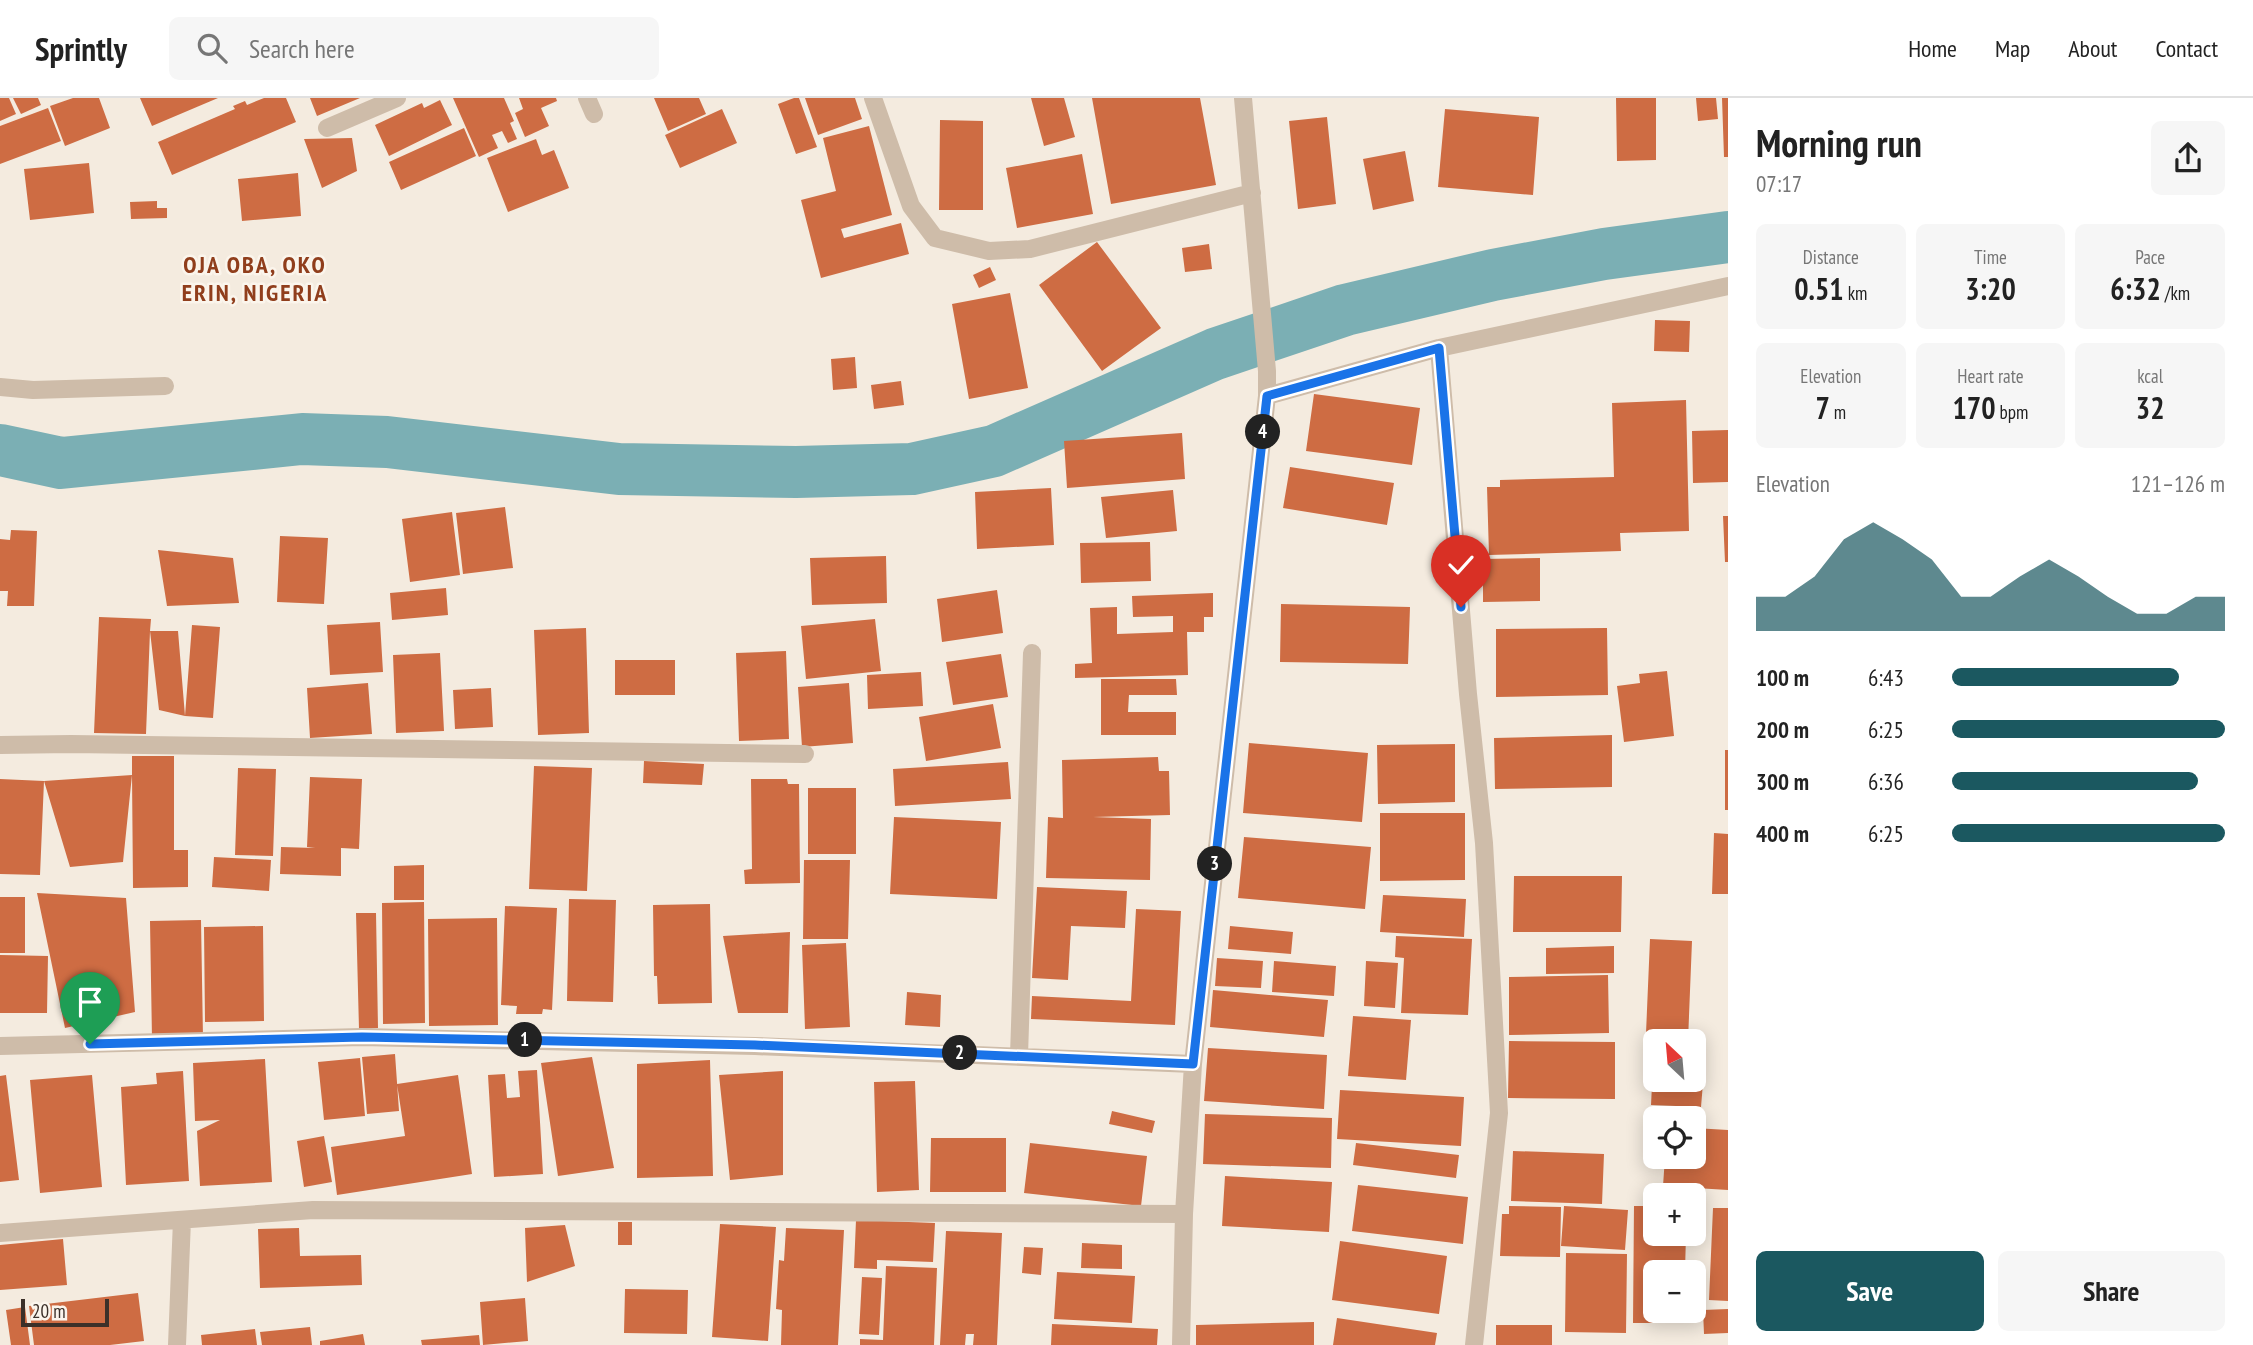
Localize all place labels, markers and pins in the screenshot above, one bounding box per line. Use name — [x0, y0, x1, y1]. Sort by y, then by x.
pin: 4 — [1246, 414, 1280, 450]
pin — [1431, 535, 1491, 607]
pin: 3 — [1198, 846, 1232, 882]
pin — [60, 972, 120, 1044]
pin: 1 — [508, 1023, 542, 1058]
pin: 2 — [942, 1035, 978, 1070]

